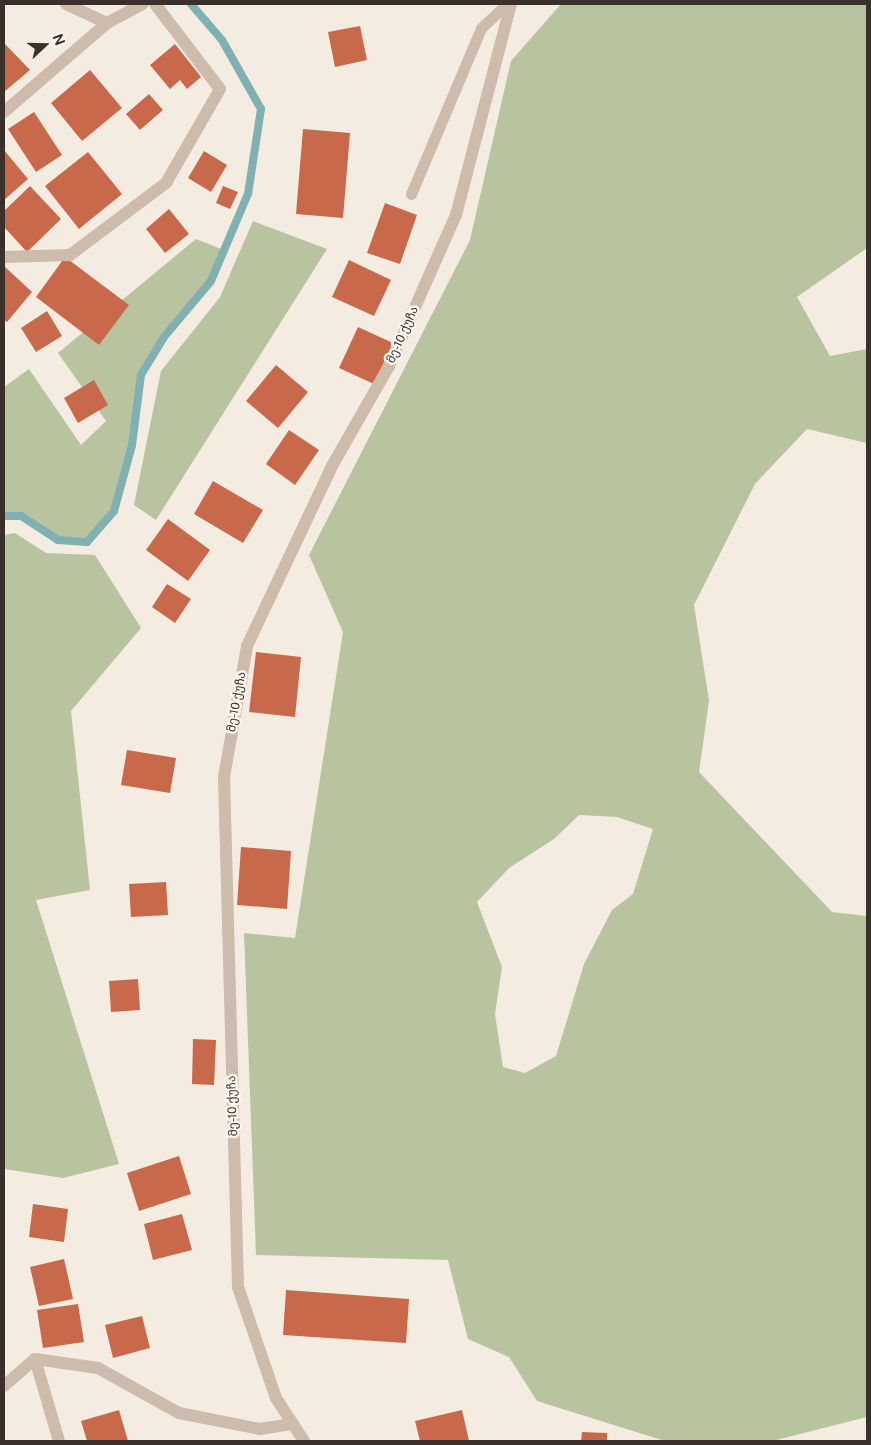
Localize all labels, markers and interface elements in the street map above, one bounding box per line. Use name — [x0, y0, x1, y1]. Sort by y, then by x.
north arrow — [20, 20, 70, 70]
text: N — [50, 32, 68, 48]
street label: მე-10 ქუჩა — [384, 304, 422, 366]
street label: მე-10 ქუჩა — [225, 671, 249, 733]
street label: მე-10 ქუჩა — [225, 1075, 241, 1137]

